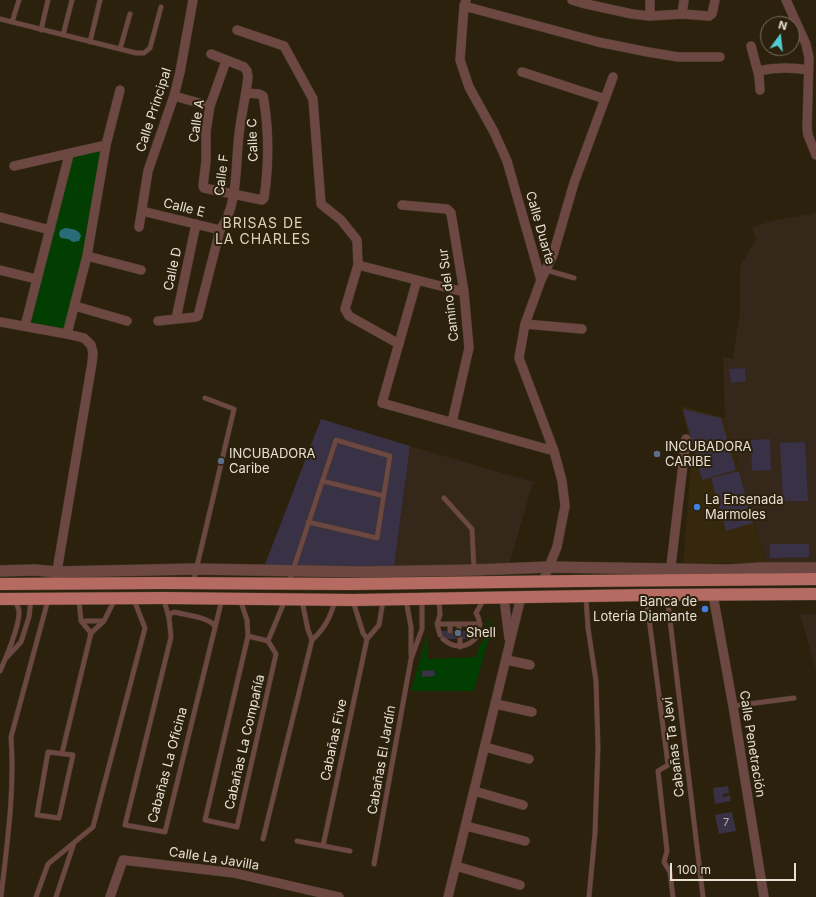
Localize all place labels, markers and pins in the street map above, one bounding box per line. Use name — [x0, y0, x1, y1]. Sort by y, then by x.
place label: INCUBADORA CARIBE — [665, 439, 752, 470]
place label: INCUBADORA Caribe — [229, 446, 316, 477]
marker: INCUBADORA CARIBE — [652, 449, 662, 459]
marker: INCUBADORA Caribe — [216, 456, 226, 466]
place label: La Ensenada Marmoles — [705, 492, 783, 523]
marker: La Ensenada Marmoles — [692, 502, 702, 512]
place label: Banca de Loteria Diamante — [593, 594, 697, 625]
marker: Banca de Loteria Diamante — [700, 604, 710, 614]
place label: Shell — [466, 625, 496, 641]
marker: Shell — [453, 628, 463, 638]

